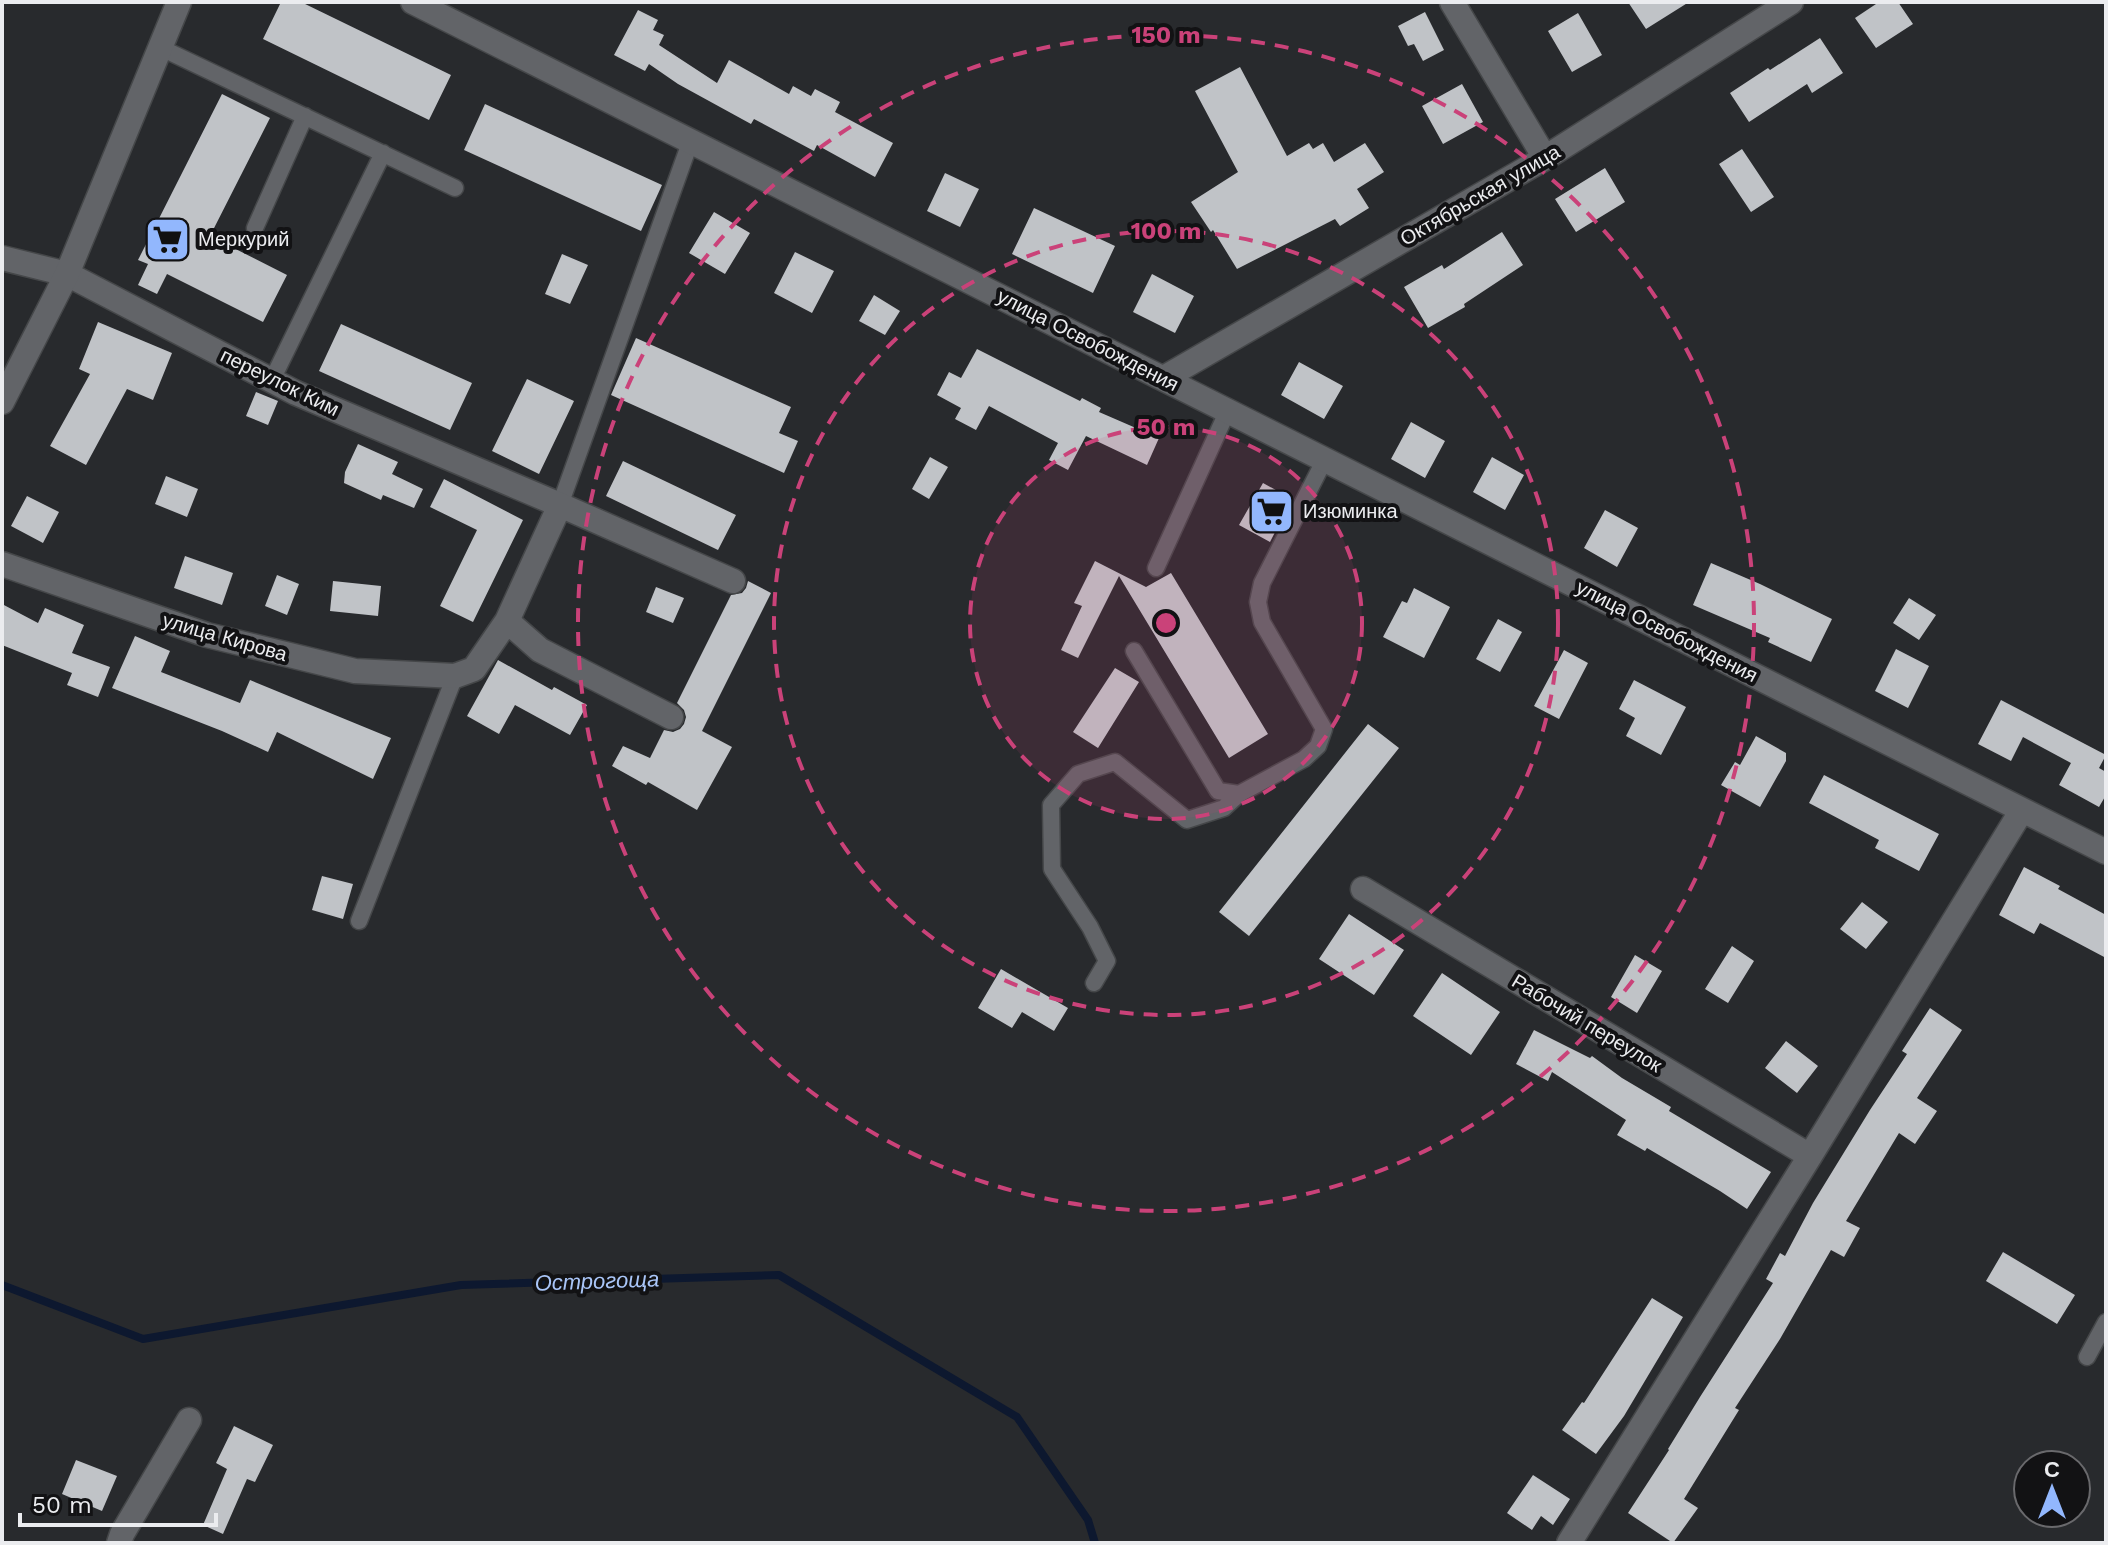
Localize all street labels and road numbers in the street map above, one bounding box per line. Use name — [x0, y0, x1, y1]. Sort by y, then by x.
street label: Октябрьская улица — [1396, 139, 1565, 251]
street label: улица Освобождения — [993, 284, 1183, 396]
street label: переулок Ким — [217, 343, 343, 421]
street label: улица Освобождения — [1572, 575, 1762, 687]
street label: улица Кирова — [160, 608, 291, 666]
street label: Рабочий переулок — [1508, 969, 1667, 1077]

